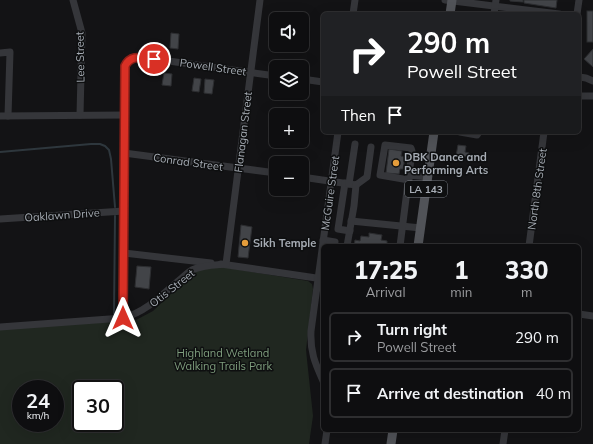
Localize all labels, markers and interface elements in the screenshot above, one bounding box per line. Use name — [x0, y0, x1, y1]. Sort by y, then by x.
map controls — [269, 12, 309, 196]
button: sound — [269, 12, 309, 52]
text: 290 m — [407, 25, 490, 60]
icon: right — [341, 28, 393, 80]
street label: Lee Street — [73, 31, 87, 83]
pin — [137, 42, 171, 76]
icon: arrive — [143, 48, 165, 70]
street label: Powell Street — [179, 55, 247, 79]
button: layers — [269, 60, 309, 100]
text: Powell Street — [407, 60, 517, 83]
street label: Flanagan Street — [231, 91, 255, 173]
icon: arrive — [384, 104, 406, 126]
text: Then — [341, 106, 376, 125]
button: + — [269, 108, 309, 148]
street label: North 8th Street — [524, 147, 550, 231]
street label: Conrad Street — [152, 150, 224, 174]
place label: DBK Dance and Performing Arts — [404, 150, 489, 177]
street label: McGuire Street — [318, 155, 342, 231]
button: − — [269, 156, 309, 196]
marker: DBK Dance and Performing Arts — [391, 158, 401, 168]
road number: LA 143 — [405, 181, 447, 197]
street label: Oaklawn Drive — [24, 205, 100, 225]
place label: Sikh Temple — [253, 236, 316, 250]
marker: Sikh Temple — [240, 238, 250, 248]
text: 17:25 — [354, 255, 418, 285]
text: 1 — [454, 255, 469, 285]
text: 330 — [505, 255, 548, 285]
street label: Otis Street — [147, 266, 198, 310]
text: Arrival — [366, 284, 406, 300]
text: min — [450, 284, 472, 300]
text: m — [521, 284, 532, 300]
position arrow — [102, 297, 144, 339]
text: Turn right — [377, 320, 447, 339]
icon: right — [343, 326, 365, 348]
text: 290 m — [515, 328, 559, 347]
text: Powell Street — [377, 339, 456, 355]
park label: Highland Wetland Walking Trails Park — [174, 346, 272, 373]
speed limit sign: 30 — [72, 380, 124, 432]
icon: arrive — [343, 382, 365, 404]
text: Arrive at destination — [377, 384, 524, 403]
text: 40 m — [536, 384, 571, 403]
text: 24 — [26, 388, 50, 413]
text: km/h — [27, 409, 49, 422]

